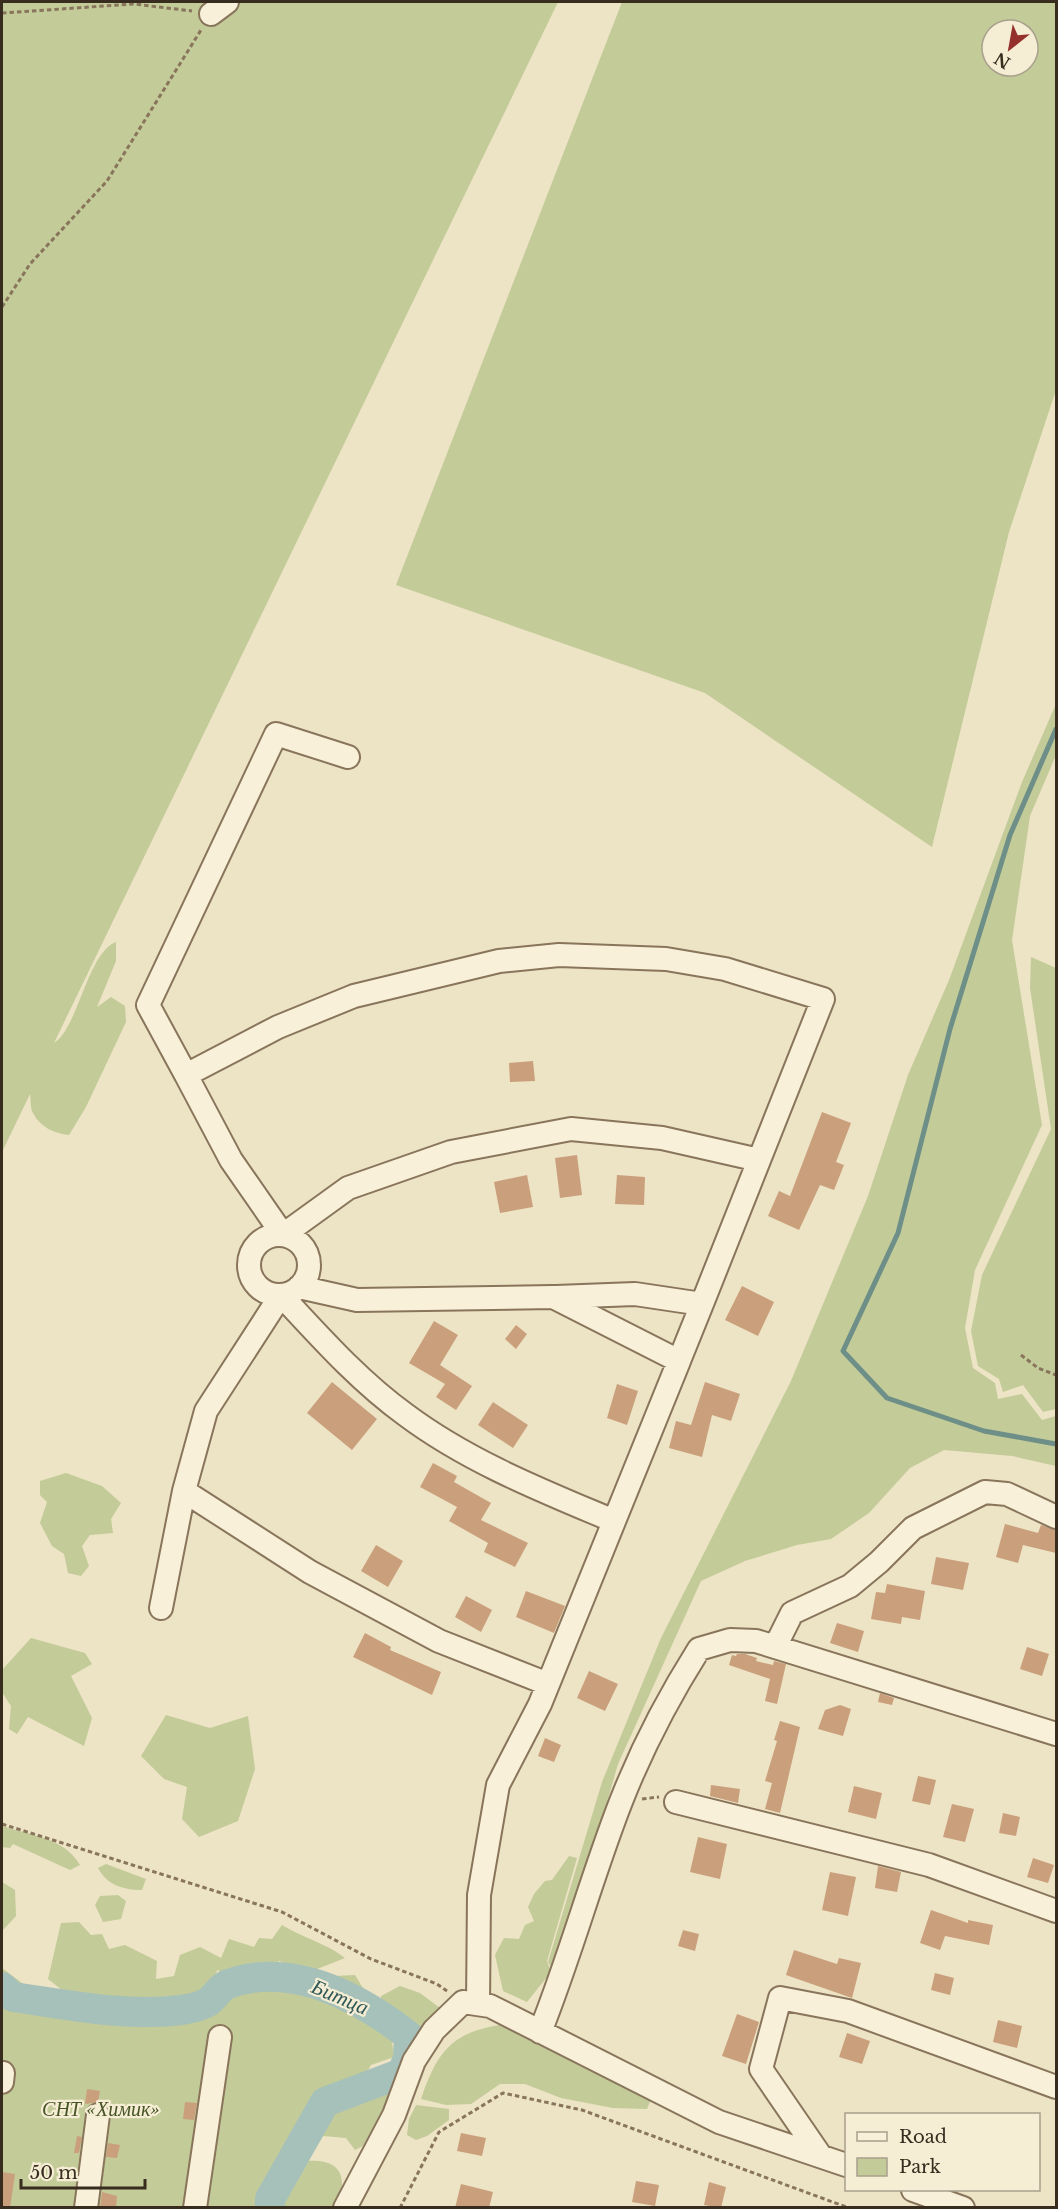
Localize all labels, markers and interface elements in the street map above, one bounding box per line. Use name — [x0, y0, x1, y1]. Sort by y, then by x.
north arrow — [980, 18, 1040, 78]
text: N — [991, 48, 1014, 73]
water label: Битца — [307, 1973, 372, 2021]
park label: СНТ «Химик» — [42, 2097, 160, 2121]
legend — [845, 2113, 1040, 2191]
text: Road — [899, 2126, 947, 2148]
scale bar — [21, 2152, 146, 2190]
text: Park — [899, 2156, 941, 2178]
text: 50 m — [30, 2162, 78, 2184]

